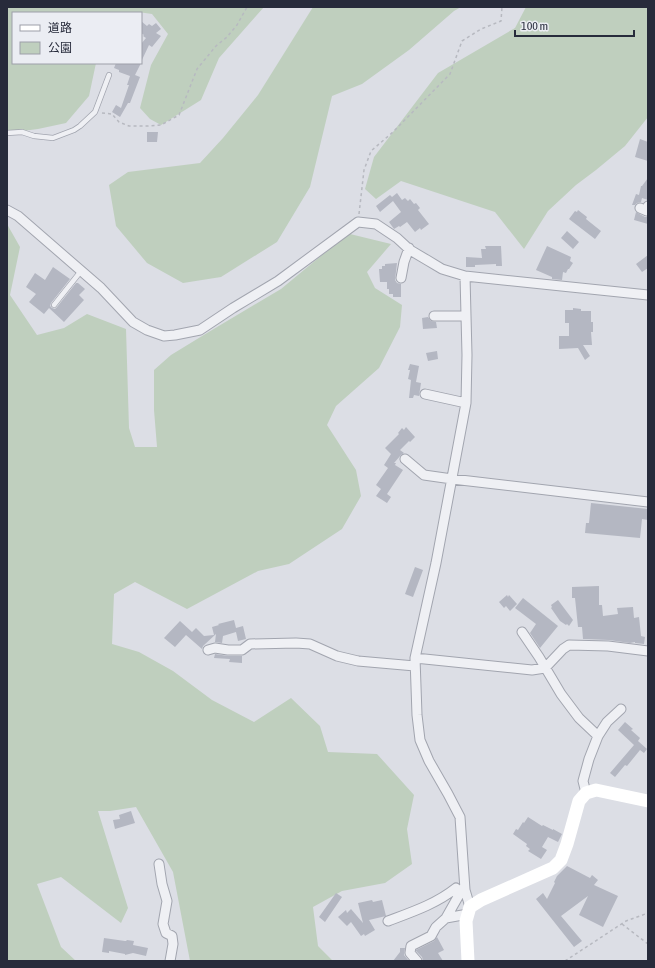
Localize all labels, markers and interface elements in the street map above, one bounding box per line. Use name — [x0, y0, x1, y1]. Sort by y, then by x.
legend — [12, 12, 142, 64]
scale bar — [515, 12, 634, 38]
text: 100 m — [521, 19, 548, 33]
text: 道路 — [48, 21, 72, 35]
text: 公園 — [48, 41, 72, 55]

